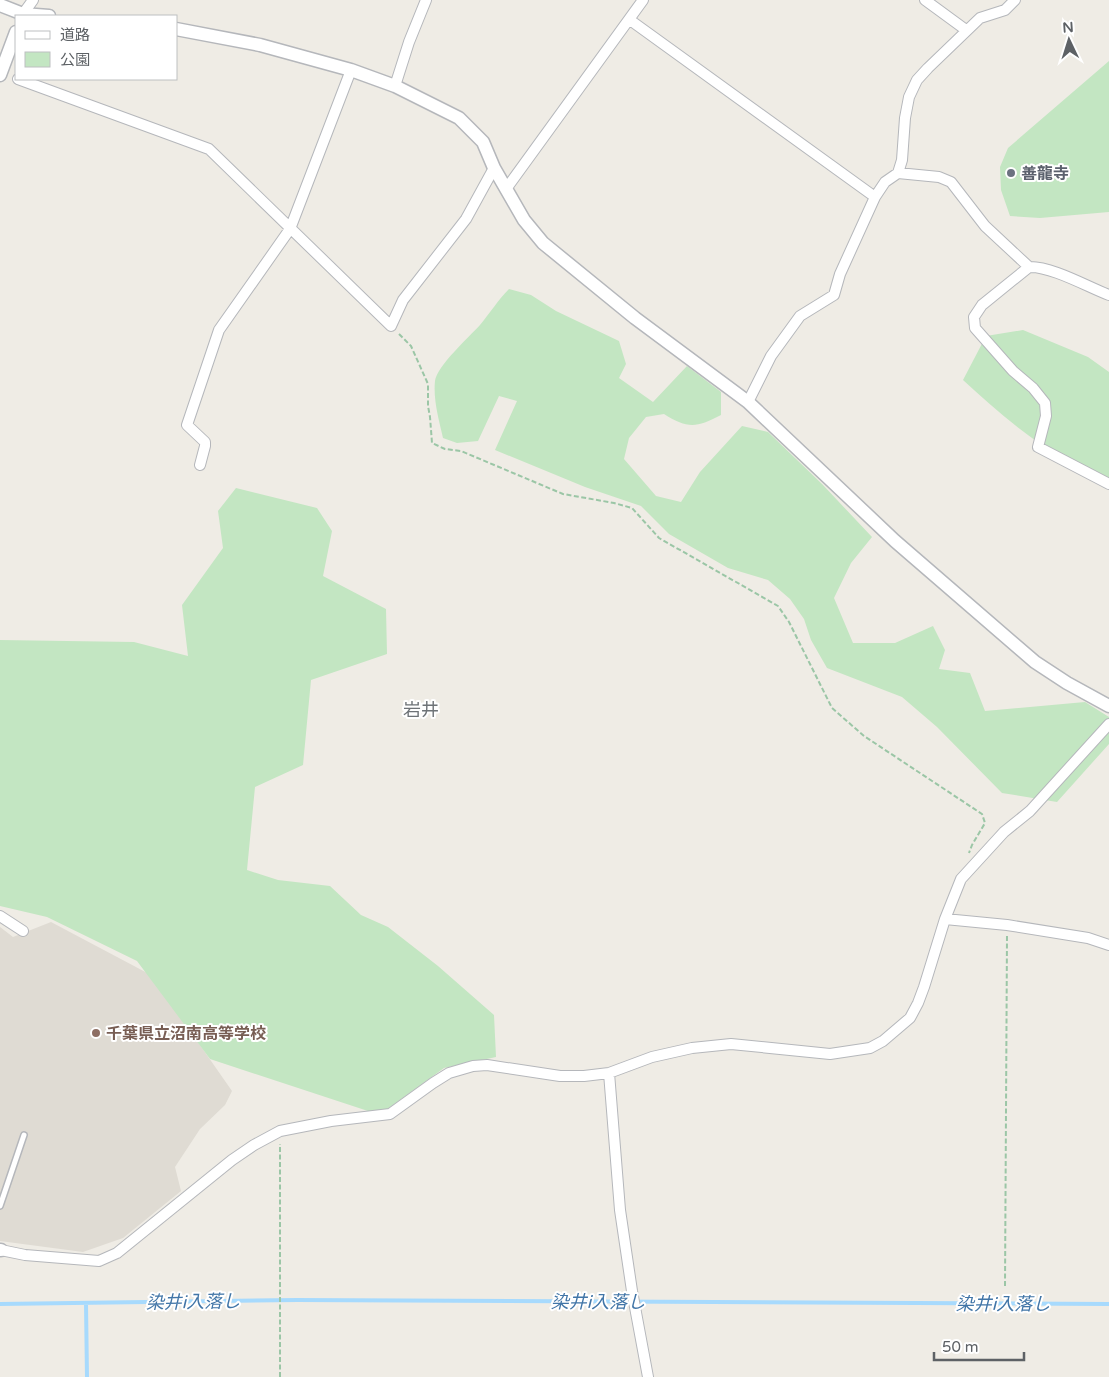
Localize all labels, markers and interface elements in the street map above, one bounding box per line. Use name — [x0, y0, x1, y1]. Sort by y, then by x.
legend — [15, 15, 178, 80]
north arrow — [1044, 15, 1094, 65]
text: N — [1062, 19, 1074, 36]
text: 道路 — [60, 26, 90, 44]
text: 公園 — [60, 51, 90, 69]
place label: 善龍寺 — [1021, 164, 1069, 184]
marker: 善龍寺 — [1005, 167, 1017, 179]
district label: 岩井 — [403, 699, 439, 721]
place label: 千葉県立沼南高等学校 — [106, 1024, 266, 1044]
marker: 千葉県立沼南高等学校 — [90, 1027, 102, 1039]
water label: 染井i入落し — [146, 1290, 240, 1314]
water label: 染井i入落し — [551, 1291, 645, 1313]
water label: 染井i入落し — [956, 1293, 1050, 1315]
scale bar — [934, 1330, 1024, 1362]
text: 50 m — [942, 1338, 979, 1356]

